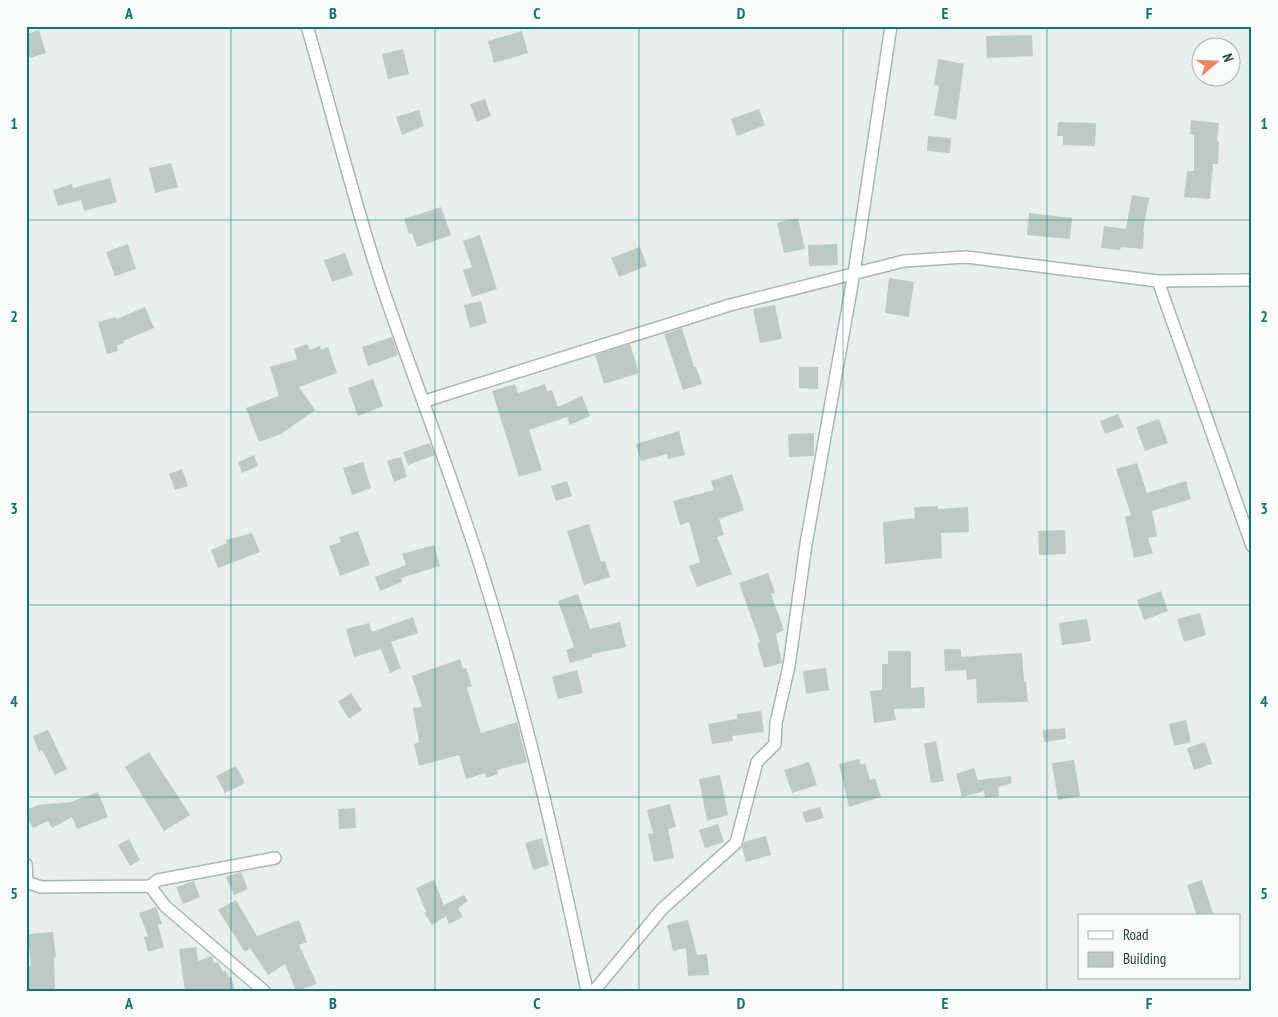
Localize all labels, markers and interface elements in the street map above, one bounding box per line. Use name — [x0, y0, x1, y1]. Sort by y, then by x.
text: A — [124, 3, 134, 23]
text: B — [329, 3, 337, 23]
text: C — [533, 3, 541, 23]
text: D — [737, 3, 746, 23]
text: E — [942, 3, 949, 23]
text: F — [1146, 3, 1153, 23]
north arrow — [1190, 38, 1240, 88]
text: N — [1219, 51, 1238, 64]
text: 1 — [10, 113, 18, 133]
text: 1 — [1260, 113, 1268, 133]
text: 2 — [10, 306, 18, 326]
text: 2 — [1260, 306, 1268, 326]
text: 3 — [10, 498, 18, 518]
text: 3 — [1260, 498, 1268, 518]
text: 4 — [10, 691, 18, 711]
text: 4 — [1260, 691, 1268, 711]
text: 5 — [10, 883, 18, 903]
text: 5 — [1260, 883, 1268, 903]
legend — [1078, 914, 1240, 980]
text: Road — [1123, 925, 1149, 944]
text: Building — [1123, 949, 1166, 968]
text: A — [124, 993, 134, 1013]
text: B — [329, 993, 337, 1013]
text: C — [533, 993, 541, 1013]
text: D — [737, 993, 746, 1013]
text: E — [942, 993, 949, 1013]
text: F — [1146, 993, 1153, 1013]

